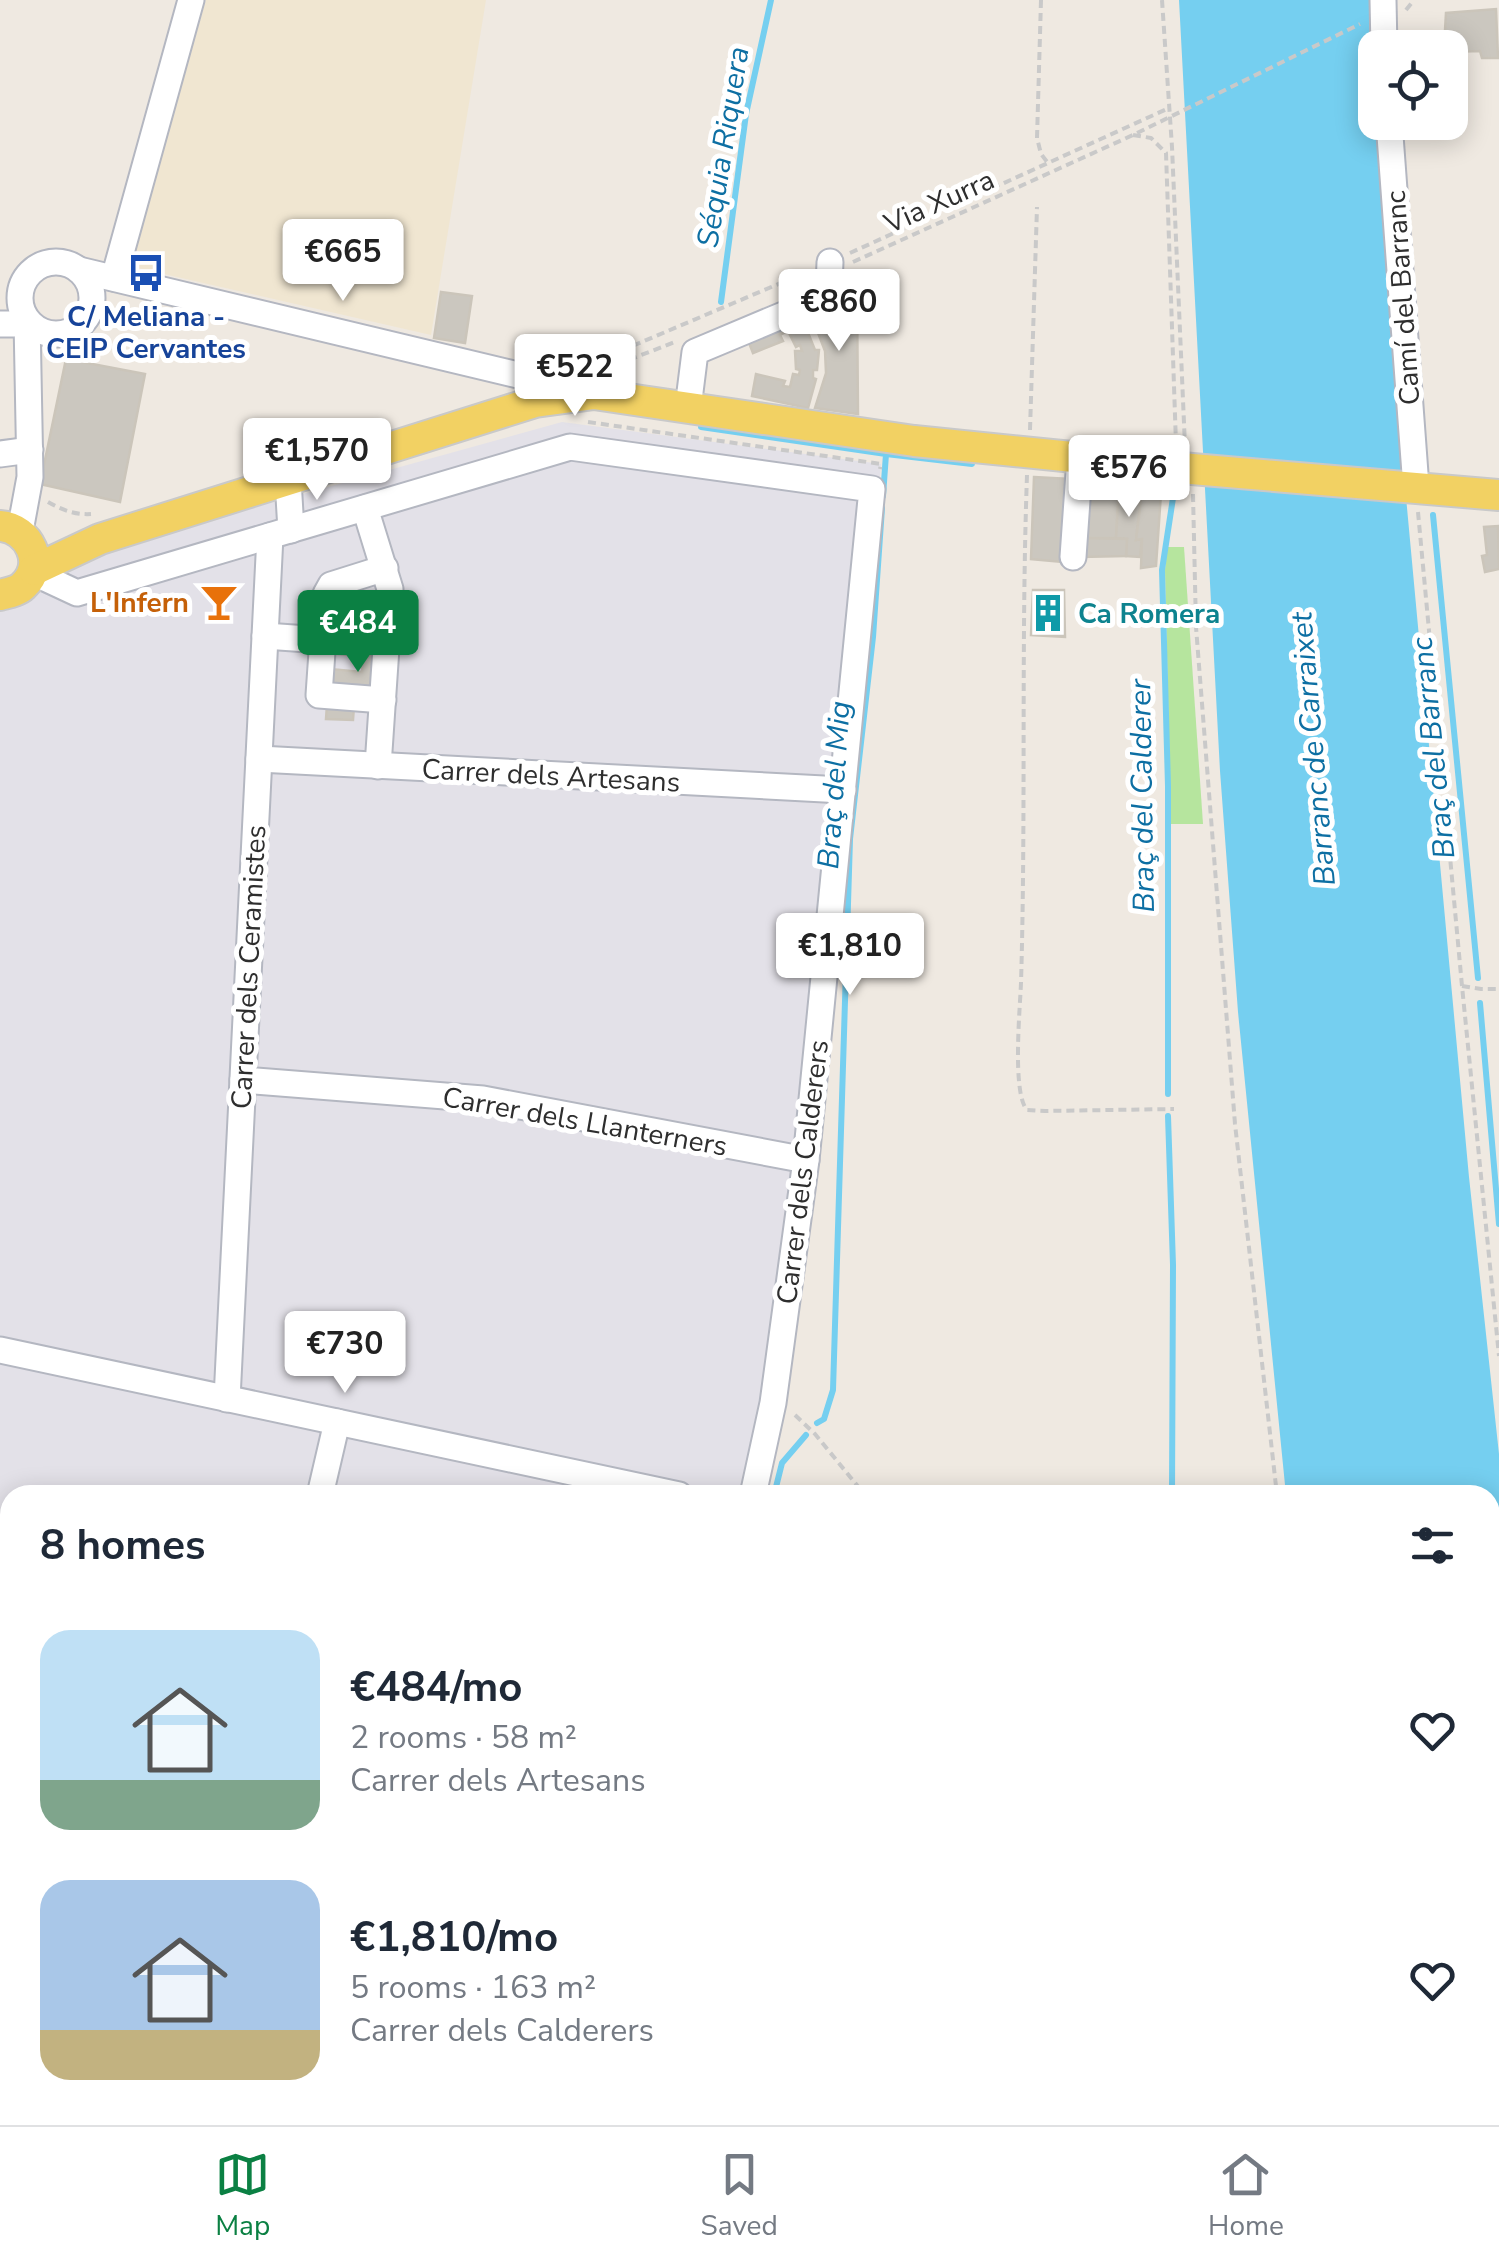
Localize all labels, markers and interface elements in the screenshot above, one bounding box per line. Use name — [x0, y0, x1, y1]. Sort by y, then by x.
map controls — [1358, 30, 1468, 140]
button: locate — [1358, 30, 1468, 140]
water label: Séquia Riquera — [687, 44, 760, 251]
street label: Via Xurra — [878, 161, 1000, 243]
street label: Camí del Barranc — [1377, 189, 1429, 406]
pin: €665 — [284, 219, 402, 304]
text: €665 — [305, 230, 381, 273]
bus stop icon: C/ Meliana - CEIP Cervantes — [125, 252, 167, 294]
pin: €860 — [780, 269, 898, 354]
text: €860 — [801, 280, 877, 323]
place label: C/ Meliana - CEIP Cervantes — [46, 298, 246, 368]
pin: €522 — [516, 334, 634, 419]
text: €522 — [537, 345, 613, 388]
pin: €1,570 — [236, 418, 398, 503]
text: €1,570 — [265, 429, 369, 472]
pin: €576 — [1070, 435, 1188, 520]
text: €576 — [1091, 446, 1167, 489]
bar icon: L'Infern — [198, 581, 240, 623]
place label: L'Infern — [90, 584, 189, 622]
pin: €484 — [299, 590, 417, 675]
building icon: Ca Romera — [1027, 592, 1069, 634]
place label: Ca Romera — [1078, 595, 1220, 633]
text: €484 — [320, 601, 396, 644]
water label: Barranc de Carraixet — [1281, 609, 1346, 888]
water label: Braç del Barranc — [1401, 634, 1466, 861]
water label: Braç del Calderer — [1120, 678, 1165, 913]
water label: Braç del Mig — [808, 700, 861, 871]
street label: Carrer dels Artesans — [421, 750, 681, 802]
street label: Carrer dels Ceramistes — [223, 824, 275, 1110]
pin: €1,810 — [769, 913, 931, 998]
text: €1,810 — [798, 924, 902, 967]
street label: Carrer dels Calderers — [768, 1038, 838, 1306]
street label: Carrer dels Llanterners — [440, 1078, 730, 1166]
pin: €730 — [286, 1311, 404, 1396]
text: €730 — [307, 1322, 383, 1365]
text: 8 homes — [40, 1517, 205, 1574]
icon: filters — [1405, 1518, 1460, 1573]
text: €484/mo — [350, 1659, 522, 1716]
icon: home — [120, 1670, 240, 1790]
icon: heart — [1405, 1703, 1460, 1758]
text: 2 rooms · 58 m² — [350, 1716, 577, 1759]
text: Carrer dels Artesans — [350, 1759, 646, 1802]
text: €1,810/mo — [350, 1909, 558, 1966]
icon: home — [120, 1920, 240, 2040]
icon: heart — [1405, 1953, 1460, 2008]
text: 5 rooms · 163 m² — [350, 1966, 596, 2009]
text: Carrer dels Calderers — [350, 2009, 654, 2052]
tab: Map — [215, 2147, 270, 2245]
tab: Saved — [700, 2147, 778, 2245]
tab: Home — [1208, 2147, 1284, 2245]

